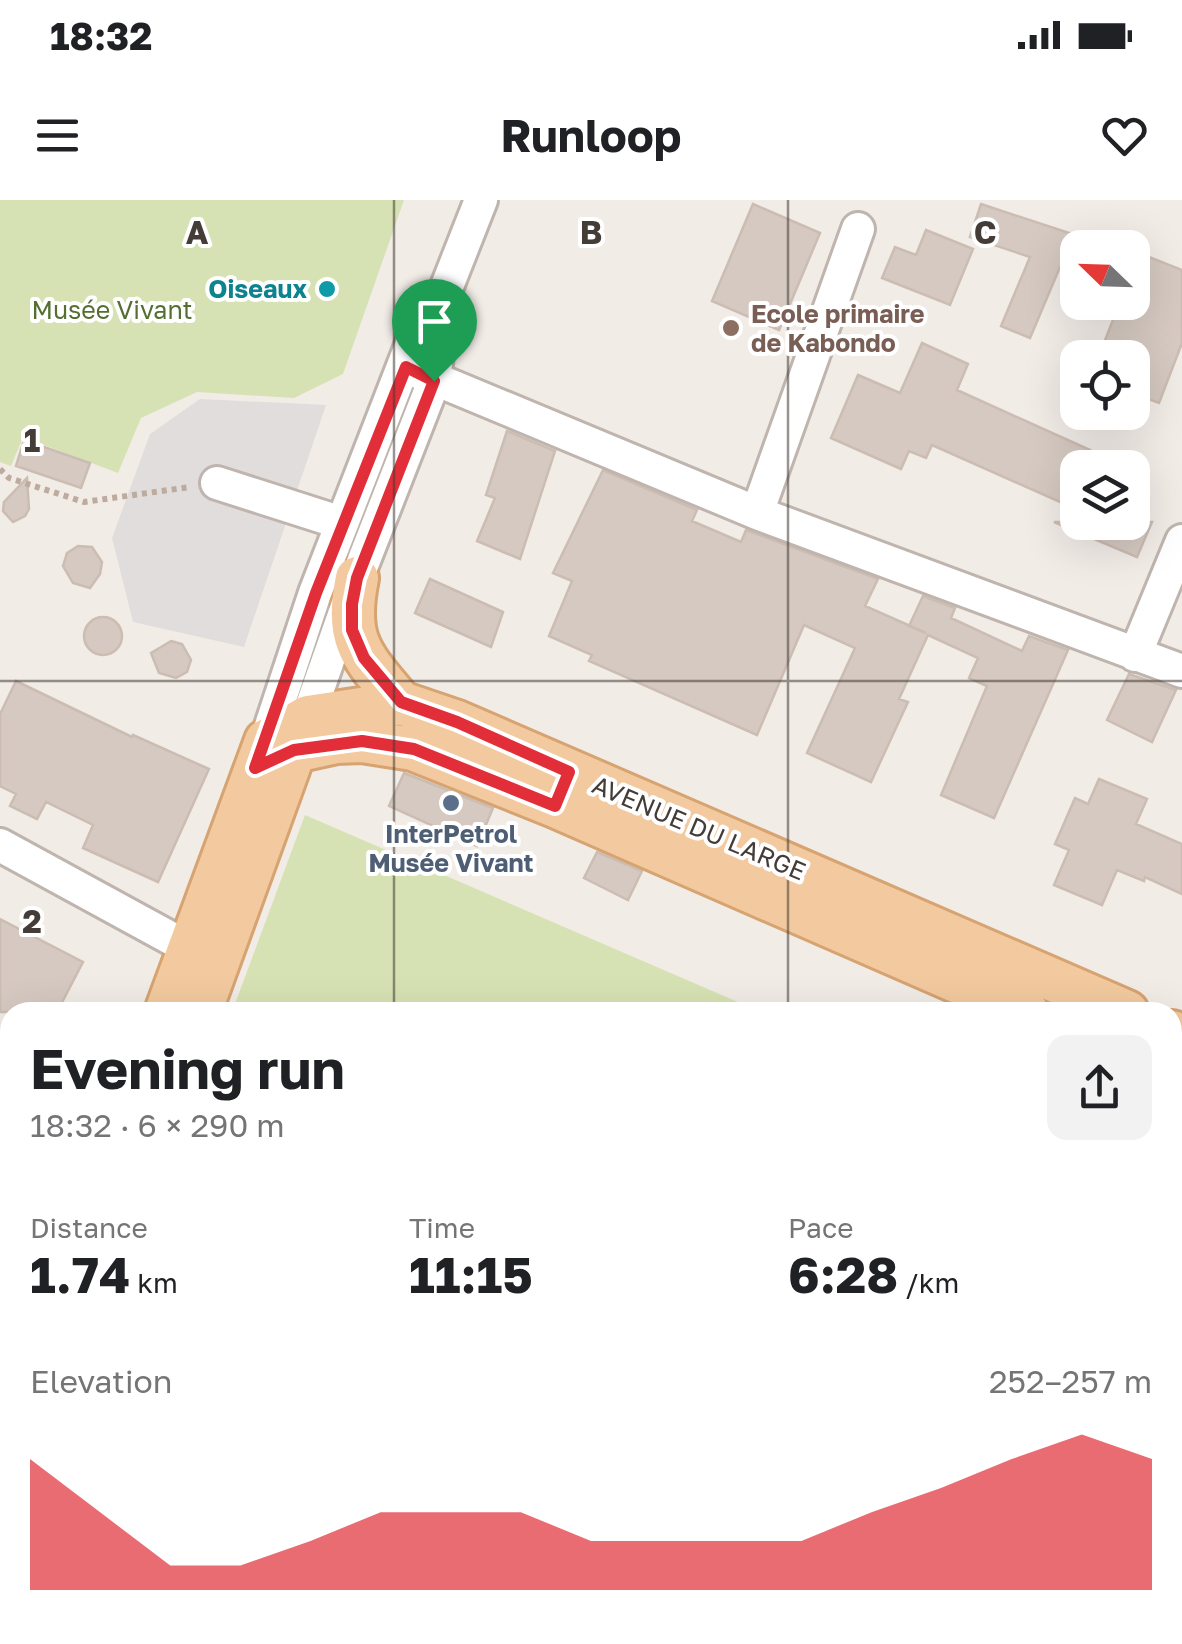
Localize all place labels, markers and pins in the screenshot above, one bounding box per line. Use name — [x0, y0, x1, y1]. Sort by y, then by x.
place label: Oiseaux — [208, 273, 307, 304]
marker: Oiseaux — [316, 278, 338, 300]
pin — [392, 279, 477, 382]
place label: Ecole primaire de Kabondo — [751, 298, 924, 358]
marker: Ecole primaire de Kabondo — [720, 317, 742, 339]
marker: InterPetrol Musée Vivant — [440, 792, 462, 814]
place label: InterPetrol Musée Vivant — [368, 818, 534, 878]

